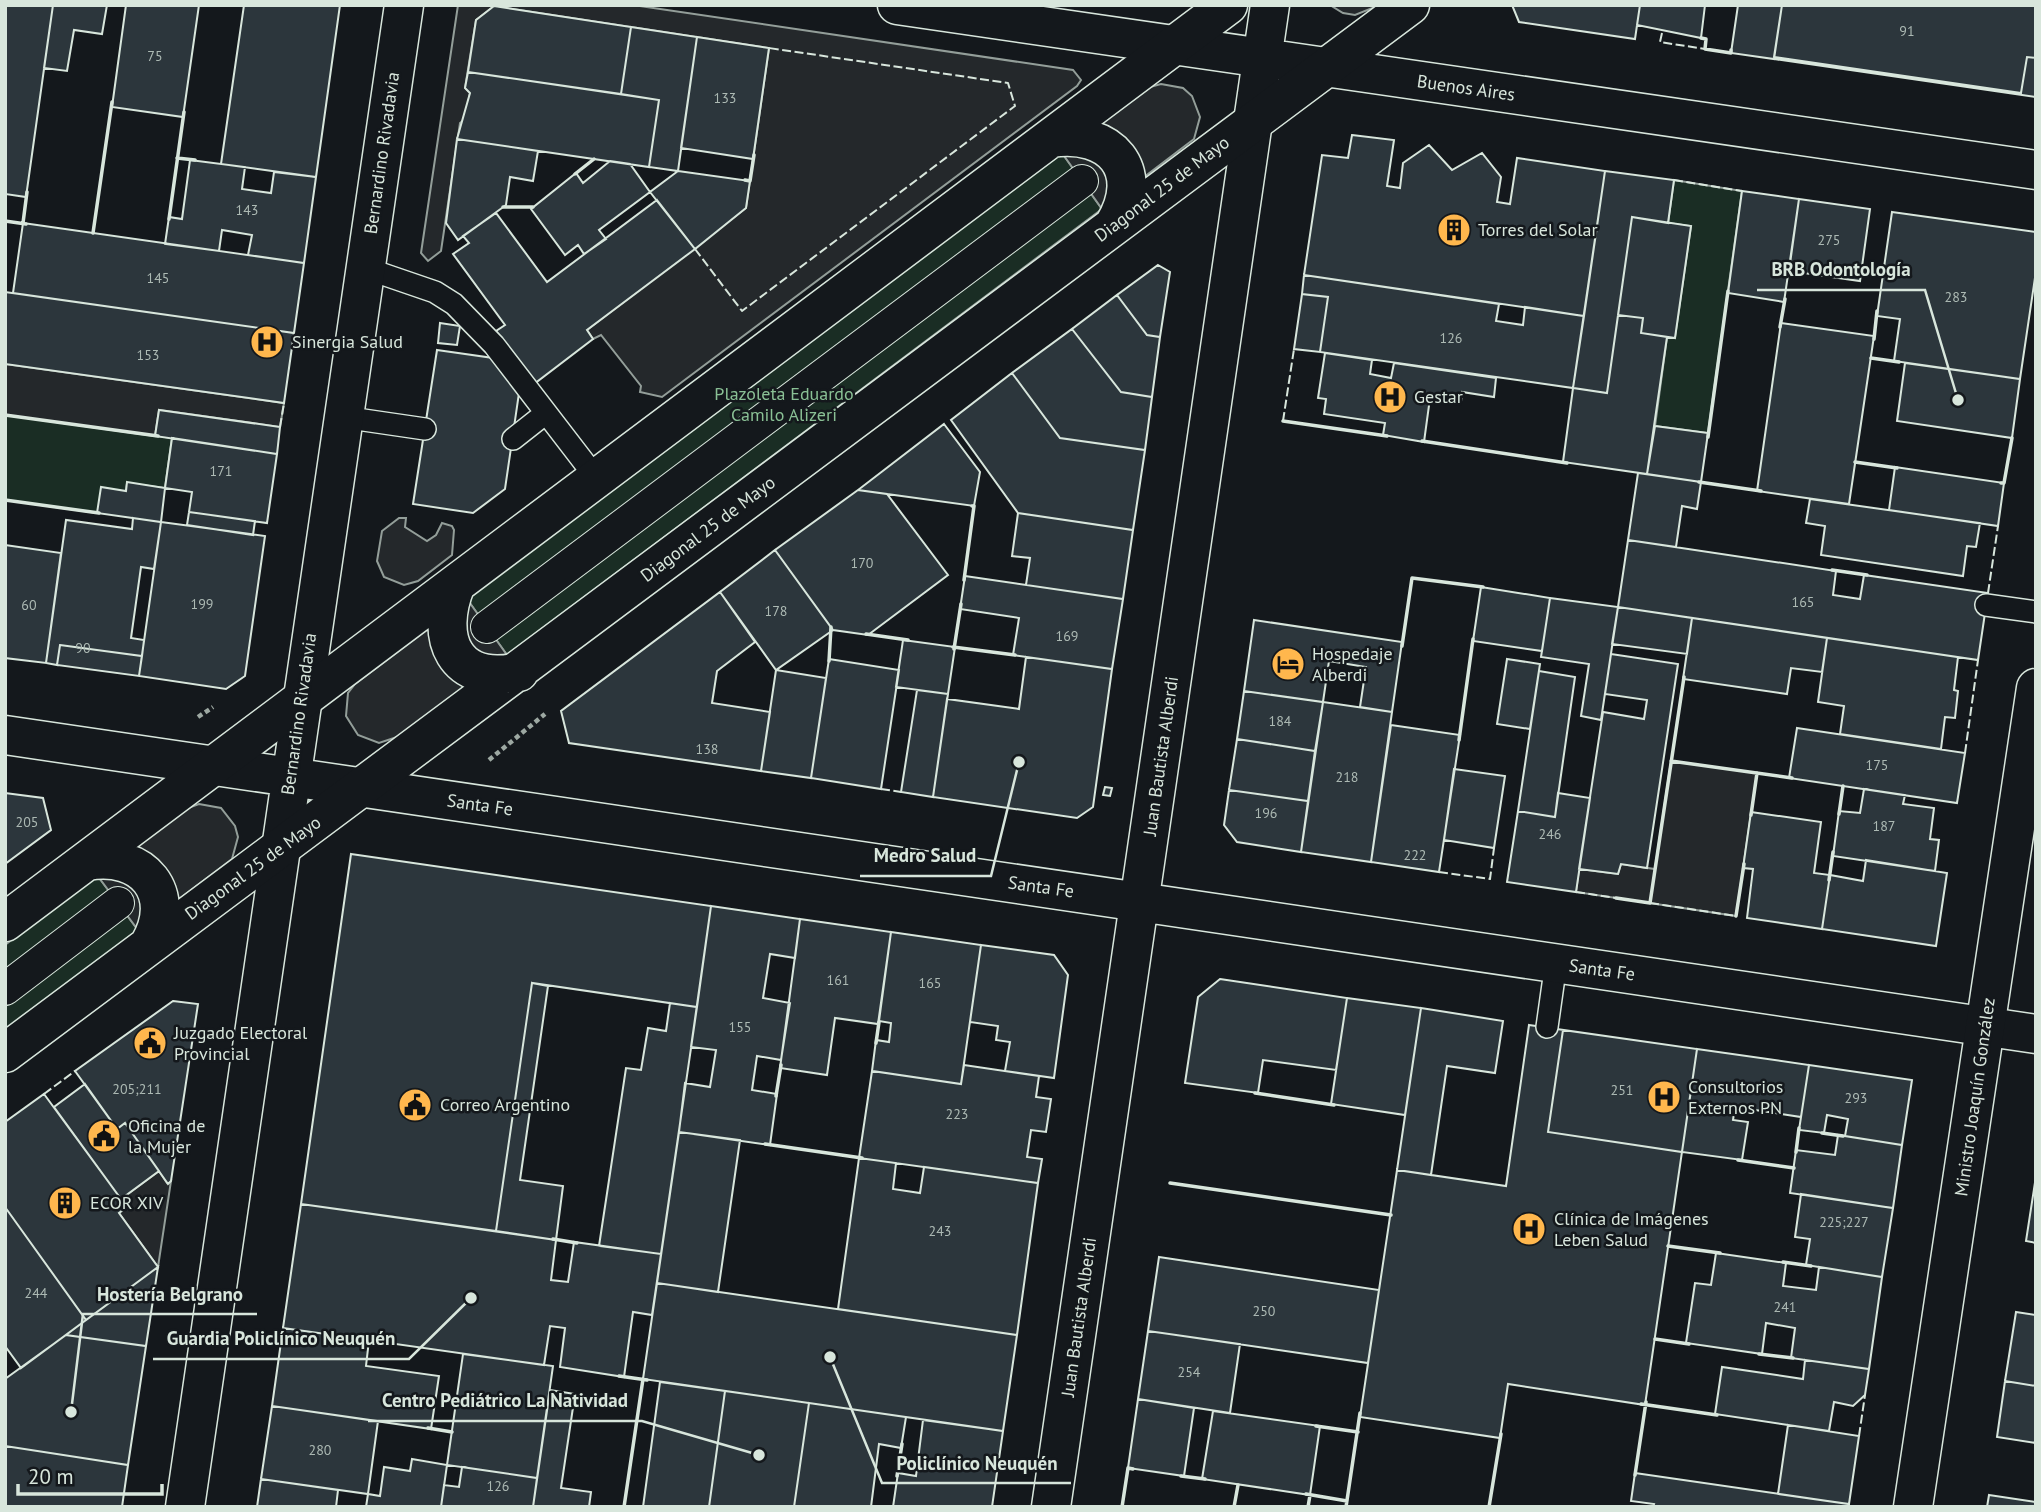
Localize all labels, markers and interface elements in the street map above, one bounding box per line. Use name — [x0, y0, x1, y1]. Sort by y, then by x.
house number: 91 — [1899, 22, 1915, 40]
house number: 75 — [147, 47, 163, 65]
street label: Buenos Aires — [1416, 69, 1517, 106]
street label: Bernardino Rivadavia — [359, 70, 404, 236]
house number: 133 — [714, 89, 736, 107]
street label: Diagonal 25 de Mayo — [1090, 130, 1234, 247]
house number: 143 — [236, 201, 258, 219]
building icon: Torres del Solar — [1435, 211, 1473, 249]
place label: Torres del Solar — [1478, 218, 1598, 241]
house number: 275 — [1818, 231, 1840, 249]
callout: BRB Odontología — [1757, 250, 1925, 290]
text: BRB Odontología — [1771, 257, 1911, 281]
house number: 145 — [147, 269, 169, 287]
house number: 283 — [1945, 288, 1967, 306]
hospital icon: Sinergia Salud — [248, 323, 286, 361]
house number: 126 — [1440, 329, 1462, 347]
place label: Sinergia Salud — [292, 330, 403, 353]
house number: 153 — [137, 346, 159, 364]
hospital icon: Gestar — [1371, 378, 1409, 416]
park label: Plazoleta Eduardo Camilo Alizeri — [714, 382, 854, 426]
place label: Gestar — [1414, 385, 1463, 408]
house number: 171 — [210, 462, 232, 480]
street label: Diagonal 25 de Mayo — [636, 470, 780, 587]
house number: 170 — [851, 554, 874, 572]
house number: 165 — [1792, 593, 1814, 611]
house number: 199 — [191, 595, 213, 613]
house number: 60 — [21, 596, 37, 614]
house number: 178 — [765, 602, 787, 620]
house number: 169 — [1056, 627, 1078, 645]
street label: Bernardino Rivadavia — [276, 631, 321, 797]
house number: 90 — [75, 639, 91, 657]
place label: Hospedaje Alberdi — [1312, 642, 1393, 686]
hotel icon: Hospedaje Alberdi — [1269, 645, 1307, 683]
street label: Juan Bautista Alberdi — [1138, 675, 1183, 838]
house number: 184 — [1269, 712, 1292, 730]
house number: 138 — [696, 740, 718, 758]
house number: 175 — [1866, 756, 1888, 774]
house number: 218 — [1336, 768, 1358, 786]
street label: Santa Fe — [445, 788, 515, 821]
house number: 196 — [1255, 804, 1277, 822]
street label: Diagonal 25 de Mayo — [180, 810, 325, 925]
house number: 205 — [16, 813, 38, 831]
house number: 187 — [1873, 817, 1895, 835]
house number: 246 — [1539, 825, 1561, 843]
callout: Medro Salud — [860, 836, 991, 876]
text: Medro Salud — [874, 843, 976, 867]
house number: 222 — [1404, 846, 1426, 864]
street label: Santa Fe — [1006, 870, 1076, 903]
street label: Santa Fe — [1567, 953, 1637, 986]
house number: 161 — [827, 971, 849, 989]
house number: 165 — [919, 974, 941, 992]
street label: Ministro Joaquín González — [1949, 996, 2000, 1198]
house number: 155 — [729, 1018, 751, 1036]
place label: Juzgado Electoral Provincial — [173, 1021, 308, 1065]
public building icon: Juzgado Electoral Provincial — [131, 1024, 169, 1062]
place label: Consultorios Externos PN — [1688, 1075, 1783, 1119]
hospital icon: Consultorios Externos PN — [1645, 1078, 1683, 1116]
house number: 205;211 — [112, 1080, 162, 1098]
house number: 251 — [1611, 1081, 1633, 1099]
public building icon: Correo Argentino — [396, 1086, 434, 1124]
house number: 293 — [1845, 1089, 1867, 1107]
place label: Correo Argentino — [440, 1093, 570, 1116]
house number: 223 — [946, 1105, 968, 1123]
place label: Oficina de la Mujer — [128, 1114, 205, 1158]
public building icon: Oficina de la Mujer — [85, 1117, 123, 1155]
building icon: ECOR XIV — [46, 1184, 84, 1222]
place label: ECOR XIV — [90, 1191, 164, 1214]
place label: Clínica de Imágenes Leben Salud — [1554, 1207, 1709, 1251]
hospital icon: Clínica de Imágenes Leben Salud — [1510, 1210, 1548, 1248]
house number: 225;227 — [1819, 1213, 1869, 1231]
house number: 243 — [929, 1222, 951, 1240]
street label: Juan Bautista Alberdi — [1056, 1236, 1101, 1399]
callout: Hostería Belgrano — [83, 1274, 257, 1314]
text: Hostería Belgrano — [97, 1282, 243, 1306]
house number: 244 — [25, 1284, 48, 1302]
house number: 241 — [1774, 1298, 1796, 1316]
house number: 250 — [1253, 1302, 1276, 1320]
callout: Guardia Policlínico Neuquén — [153, 1319, 409, 1359]
text: Guardia Policlínico Neuquén — [167, 1326, 395, 1350]
house number: 254 — [1178, 1363, 1201, 1381]
callout: Centro Pediátrico La Natividad — [368, 1381, 642, 1421]
text: Centro Pediátrico La Natividad — [382, 1388, 628, 1412]
house number: 280 — [309, 1441, 332, 1459]
callout: Policlínico Neuquén — [882, 1443, 1071, 1483]
text: Policlínico Neuquén — [896, 1451, 1058, 1475]
scale bar — [18, 1452, 161, 1496]
text: 20 m — [28, 1463, 74, 1490]
house number: 126 — [487, 1477, 509, 1495]

